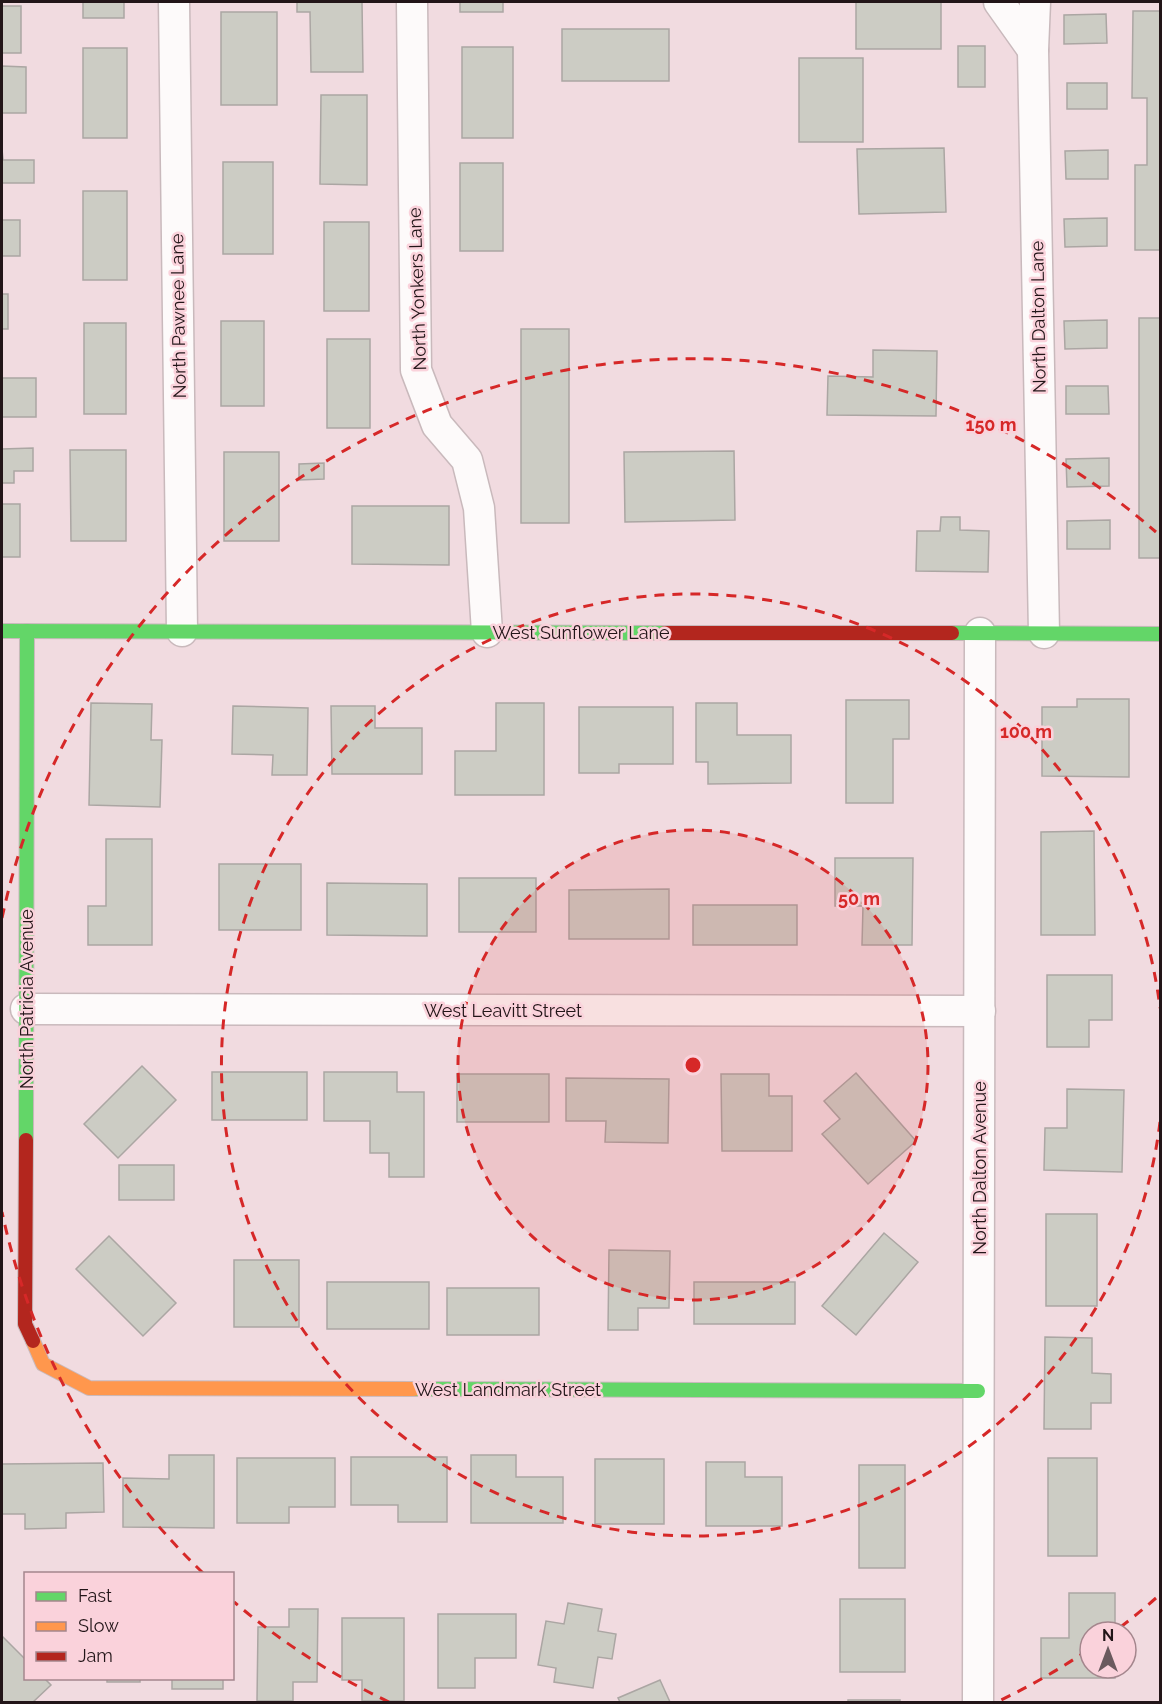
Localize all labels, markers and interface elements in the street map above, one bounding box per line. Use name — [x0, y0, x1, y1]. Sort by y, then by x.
street label: North Yonkers Lane — [404, 207, 430, 371]
street label: North Pawnee Lane — [166, 233, 190, 399]
street label: North Dalton Lane — [1026, 240, 1050, 393]
text: 150 m — [966, 414, 1017, 435]
street label: West Sunflower Lane — [492, 622, 670, 643]
text: 100 m — [1000, 721, 1052, 742]
text: 50 m — [838, 888, 880, 909]
street label: North Patricia Avenue — [16, 909, 37, 1089]
street label: West Leavitt Street — [424, 1000, 582, 1021]
centre of rings — [683, 1055, 703, 1075]
street label: North Dalton Avenue — [969, 1081, 990, 1255]
street label: West Landmark Street — [415, 1379, 601, 1400]
legend — [24, 1572, 234, 1680]
text: Fast — [78, 1585, 112, 1606]
text: Slow — [78, 1615, 119, 1636]
north arrow — [1078, 1620, 1138, 1680]
text: N — [1102, 1626, 1114, 1645]
text: Jam — [78, 1645, 113, 1666]

